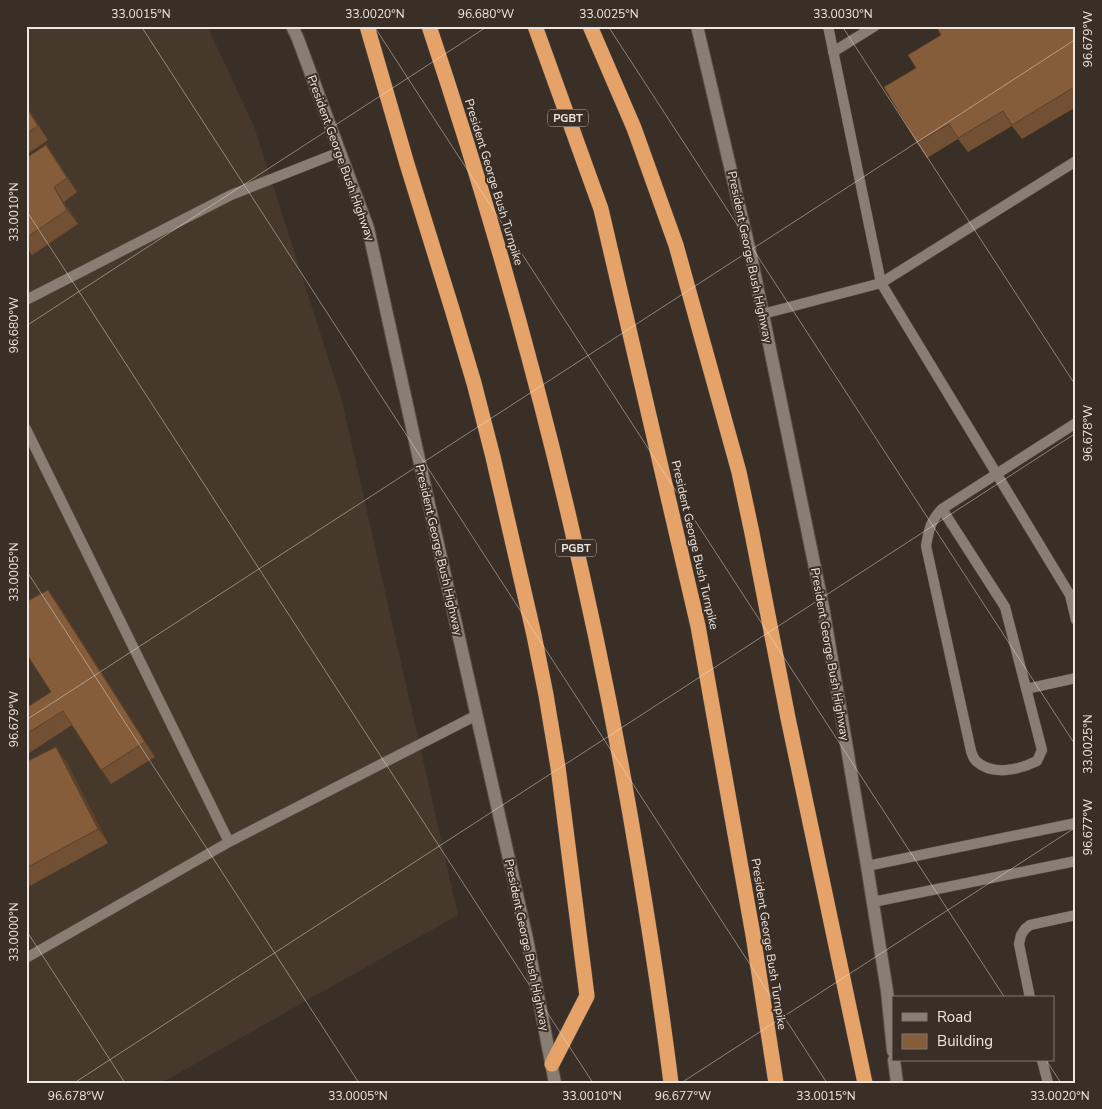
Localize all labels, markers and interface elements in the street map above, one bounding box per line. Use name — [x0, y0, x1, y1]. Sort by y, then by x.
text: 33.0015°N — [111, 6, 171, 22]
text: 33.0020°N — [345, 6, 405, 22]
text: 96.680°W — [458, 6, 514, 22]
text: 33.0025°N — [579, 6, 639, 22]
text: 33.0030°N — [813, 6, 873, 22]
text: 96.679°W — [1080, 11, 1096, 67]
street label: President George Bush Highway — [304, 73, 379, 244]
street label: President George Bush Turnpike — [461, 97, 527, 267]
road number: PGBT — [548, 110, 588, 126]
street label: President George Bush Highway — [724, 170, 776, 345]
text: 33.0010°N — [6, 182, 22, 242]
text: 96.680°W — [6, 297, 22, 353]
text: 96.678°W — [1080, 405, 1096, 461]
street label: President George Bush Turnpike — [668, 459, 722, 631]
street label: President George Bush Highway — [411, 463, 467, 638]
road number: PGBT — [556, 540, 596, 556]
text: 33.0005°N — [6, 542, 22, 602]
street label: President George Bush Highway — [807, 566, 853, 743]
text: 96.679°W — [6, 691, 22, 747]
text: 33.0025°N — [1080, 714, 1096, 774]
text: 96.677°W — [1080, 799, 1096, 855]
street label: President George Bush Turnpike — [748, 857, 790, 1031]
street label: President George Bush Highway — [501, 858, 553, 1033]
text: 33.0000°N — [6, 902, 22, 962]
legend — [892, 996, 1054, 1062]
text: Road — [937, 1007, 972, 1027]
text: Building — [937, 1031, 993, 1051]
text: 96.678°W — [48, 1088, 104, 1104]
text: 33.0005°N — [328, 1088, 388, 1104]
text: 33.0010°N — [562, 1088, 622, 1104]
text: 96.677°W — [655, 1088, 711, 1104]
text: 33.0015°N — [796, 1088, 856, 1104]
text: 33.0020°N — [1030, 1088, 1090, 1104]

